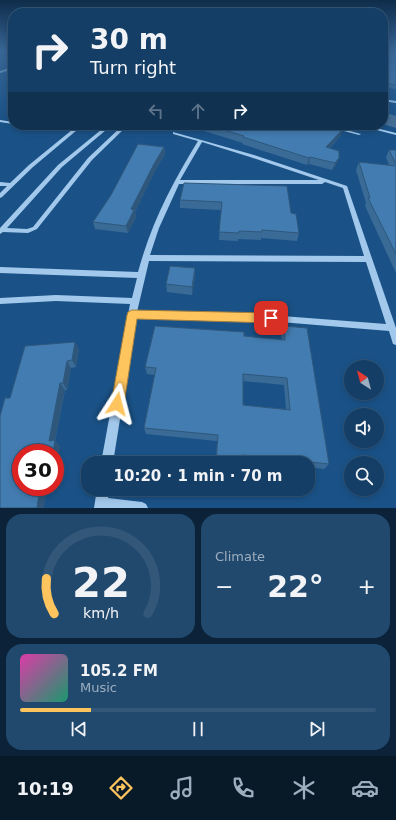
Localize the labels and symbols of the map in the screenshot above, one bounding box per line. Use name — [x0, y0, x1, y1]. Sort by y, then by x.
pin — [254, 301, 288, 335]
north arrow — [344, 360, 384, 400]
position arrow — [96, 383, 138, 425]
speed limit sign: 30 — [12, 444, 64, 496]

